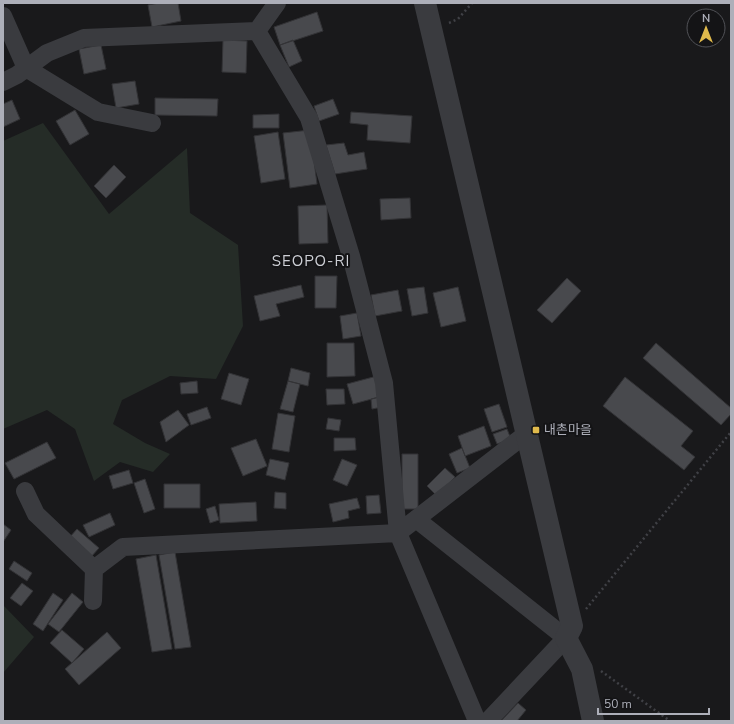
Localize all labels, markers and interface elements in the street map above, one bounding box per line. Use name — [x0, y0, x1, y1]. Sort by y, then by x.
north arrow — [686, 8, 726, 48]
text: N — [702, 11, 710, 26]
district label: SEOPO-RI — [272, 251, 350, 271]
place label: 내촌마을 — [544, 421, 592, 439]
marker: 내촌마을 — [531, 425, 541, 435]
scale bar — [598, 690, 709, 716]
text: 50 m — [604, 696, 632, 712]

